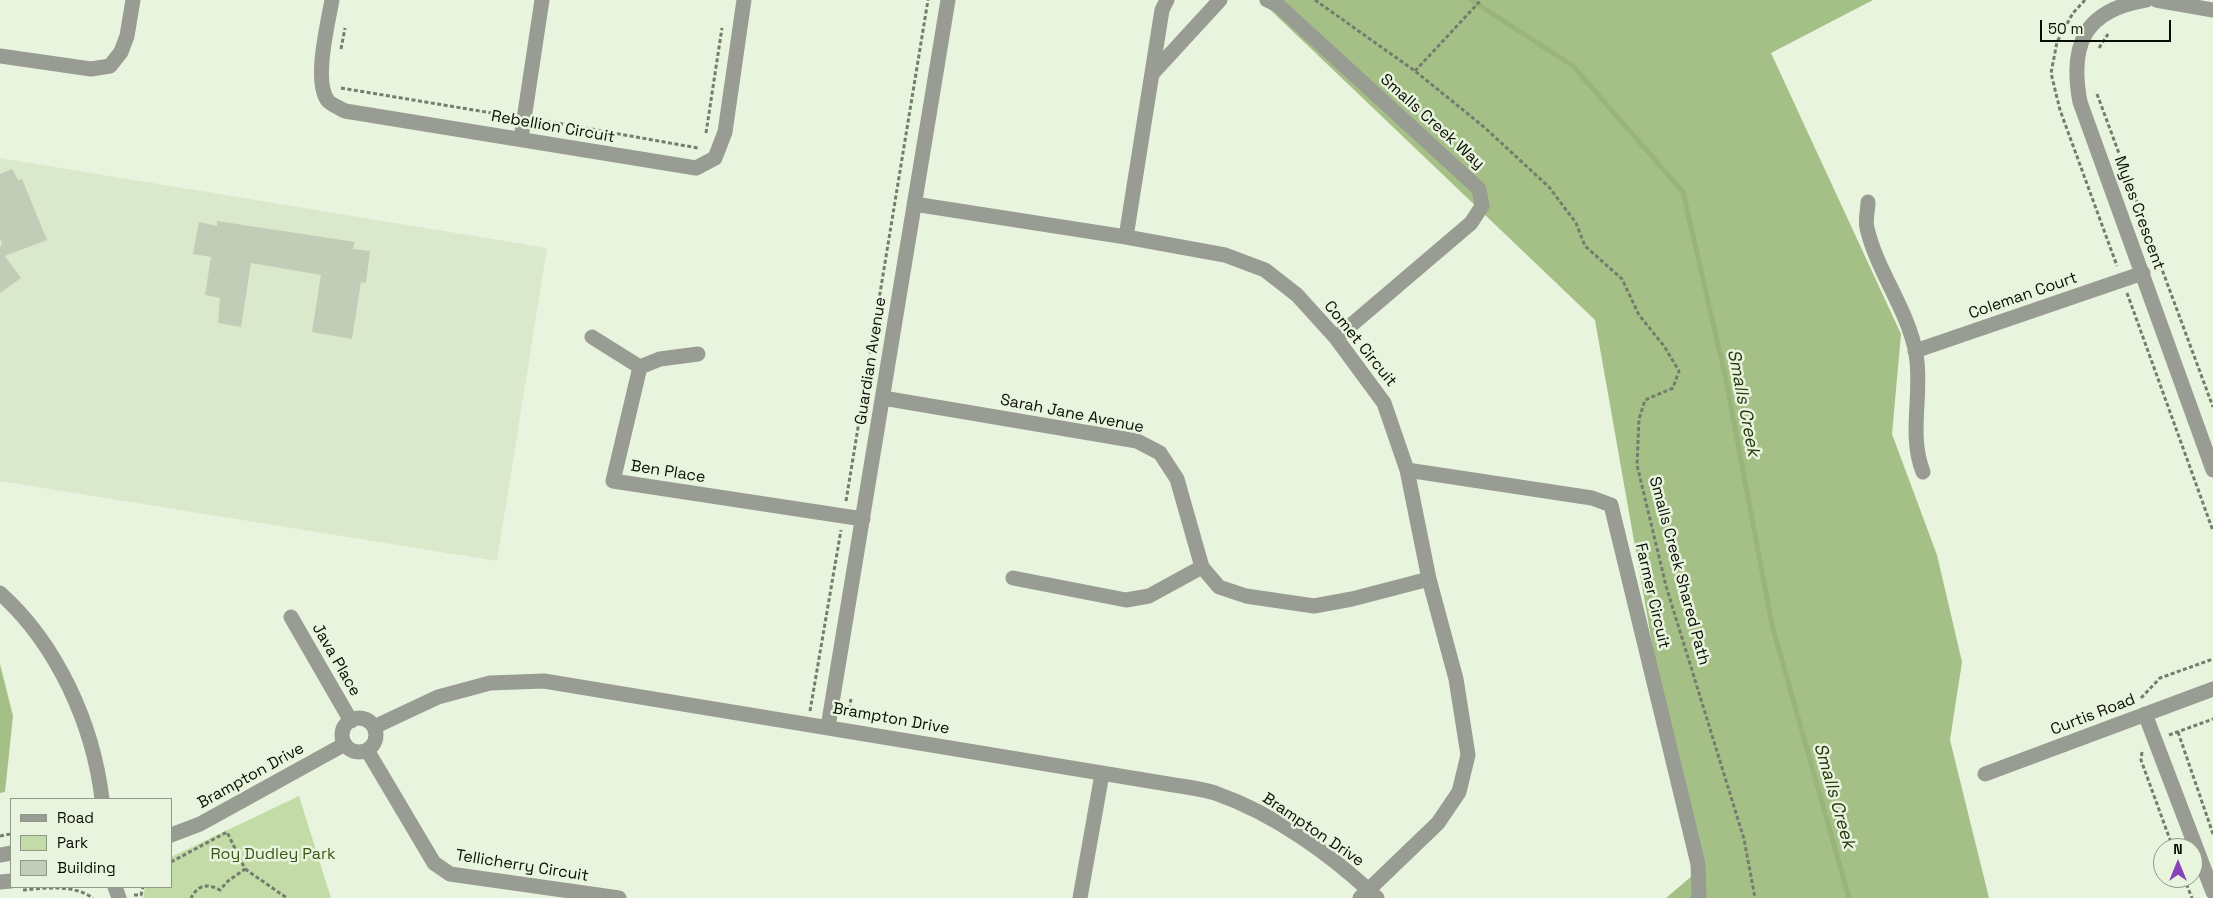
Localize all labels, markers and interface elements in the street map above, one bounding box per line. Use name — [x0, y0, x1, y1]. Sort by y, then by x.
scale bar — [2043, 10, 2174, 42]
text: 50 m — [2048, 19, 2083, 38]
street label: Smalls Creek Way — [1376, 70, 1488, 174]
street label: Rebellion Circuit — [490, 107, 616, 147]
street label: Myles Crescent — [2110, 154, 2168, 272]
street label: Coleman Court — [1966, 268, 2080, 324]
street label: Guardian Avenue — [851, 296, 891, 426]
street label: Comet Circuit — [1319, 297, 1401, 391]
water label: Smalls Creek — [1722, 348, 1764, 458]
street label: Sarah Jane Avenue — [998, 391, 1146, 437]
street label: Ben Place — [629, 457, 707, 487]
street label: Smalls Creek Shared Path — [1645, 475, 1713, 667]
street label: Farmer Circuit — [1631, 541, 1673, 651]
street label: Java Place — [307, 620, 365, 700]
street label: Curtis Road — [2048, 690, 2138, 740]
street label: Brampton Drive — [831, 699, 951, 739]
street label: Brampton Drive — [195, 739, 307, 813]
water label: Smalls Creek — [1809, 741, 1859, 851]
street label: Brampton Drive — [1259, 789, 1367, 871]
legend — [10, 798, 172, 888]
text: Road — [57, 808, 94, 827]
text: Park — [57, 833, 88, 852]
north arrow — [2153, 838, 2203, 888]
text: N — [2173, 840, 2183, 858]
park label: Roy Dudley Park — [210, 845, 336, 865]
street label: Tellicherry Circuit — [454, 846, 590, 886]
text: Building — [57, 858, 116, 877]

